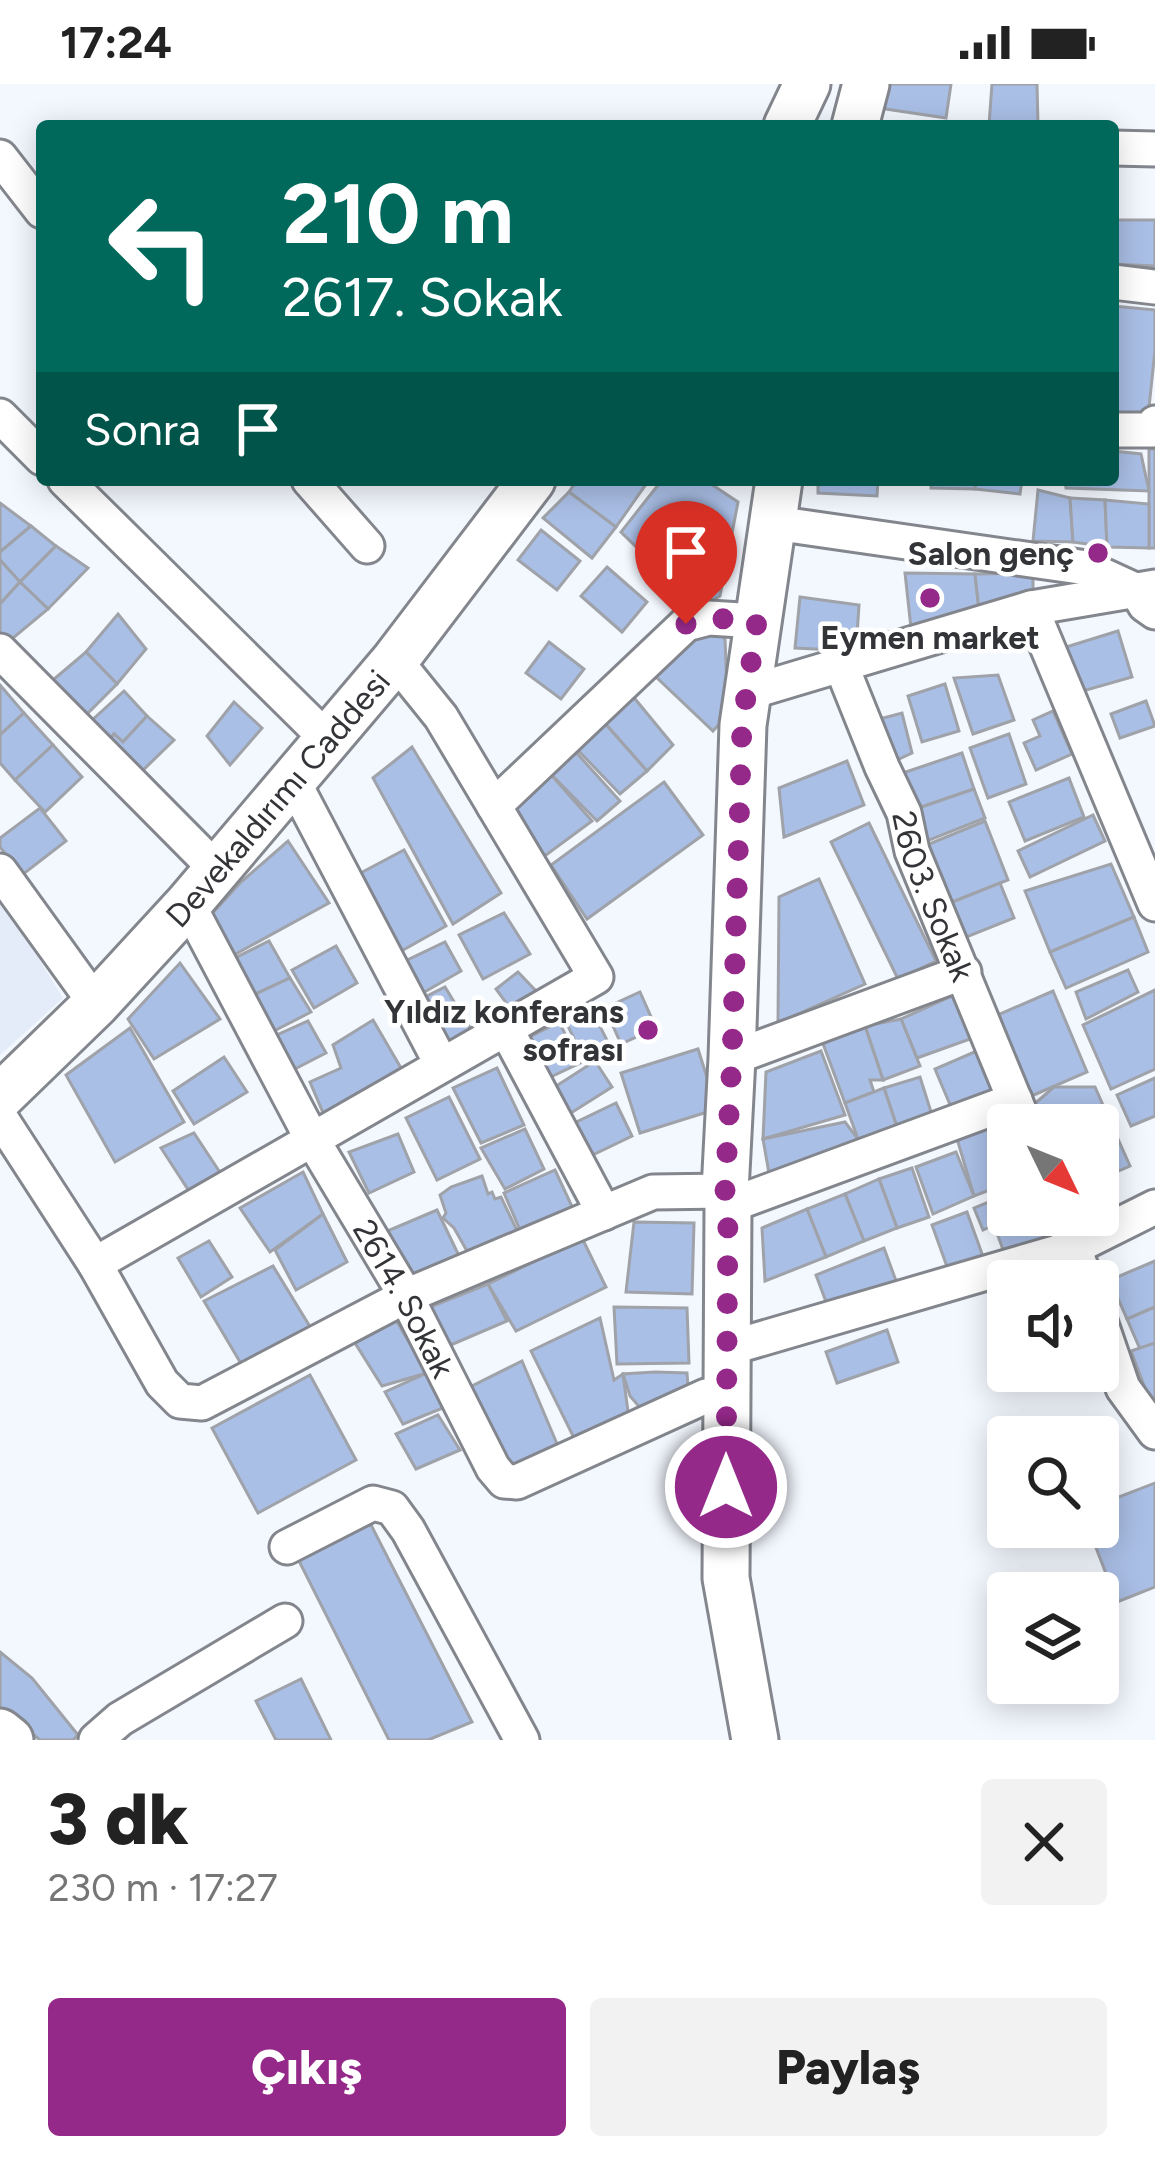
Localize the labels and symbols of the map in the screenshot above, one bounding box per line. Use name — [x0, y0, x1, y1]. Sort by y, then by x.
pin — [635, 501, 737, 624]
place label: Salon genç — [908, 534, 1074, 573]
marker: Salon genç — [1085, 540, 1111, 566]
marker: Eymen market — [917, 585, 943, 611]
place label: Eymen market — [820, 618, 1040, 657]
street label: Devekaldırımı Caddesi — [158, 662, 398, 935]
street label: 2603. Sokak — [884, 808, 983, 987]
place label: Yıldız konferans sofrası — [384, 992, 624, 1069]
marker: Yıldız konferans sofrası — [635, 1017, 661, 1043]
north arrow — [987, 1104, 1119, 1236]
street label: 2614. Sokak — [345, 1213, 463, 1384]
position arrow — [663, 1424, 789, 1550]

